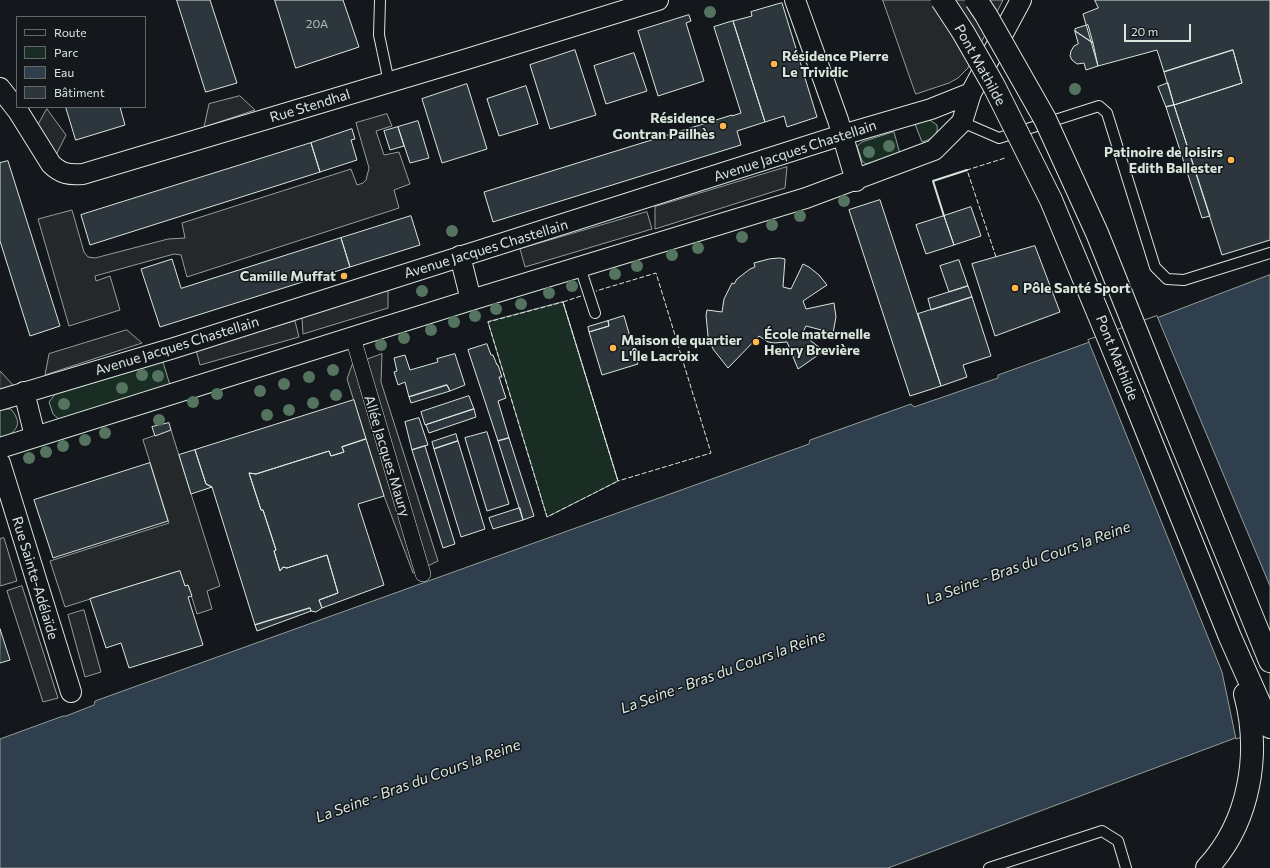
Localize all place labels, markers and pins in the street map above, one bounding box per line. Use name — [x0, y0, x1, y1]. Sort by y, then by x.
place label: Résidence Pierre Le Trividic — [782, 48, 889, 80]
marker: Résidence Pierre Le Trividic — [769, 59, 779, 69]
place label: Résidence Gontran Pailhès — [612, 110, 715, 142]
marker: Résidence Gontran Pailhès — [718, 121, 728, 131]
place label: Patinoire de loisirs Edith Ballester — [1104, 144, 1223, 176]
marker: Patinoire de loisirs Edith Ballester — [1226, 155, 1236, 165]
place label: Camille Muffat — [240, 268, 336, 284]
marker: Camille Muffat — [339, 271, 349, 281]
place label: Pôle Santé Sport — [1023, 280, 1131, 296]
marker: Pôle Santé Sport — [1010, 283, 1020, 293]
place label: École maternelle Henry Brevière — [764, 326, 870, 358]
place label: Maison de quartier L'Île Lacroix — [621, 332, 742, 364]
marker: École maternelle Henry Brevière — [751, 337, 761, 347]
marker: Maison de quartier L'Île Lacroix — [608, 343, 618, 353]

